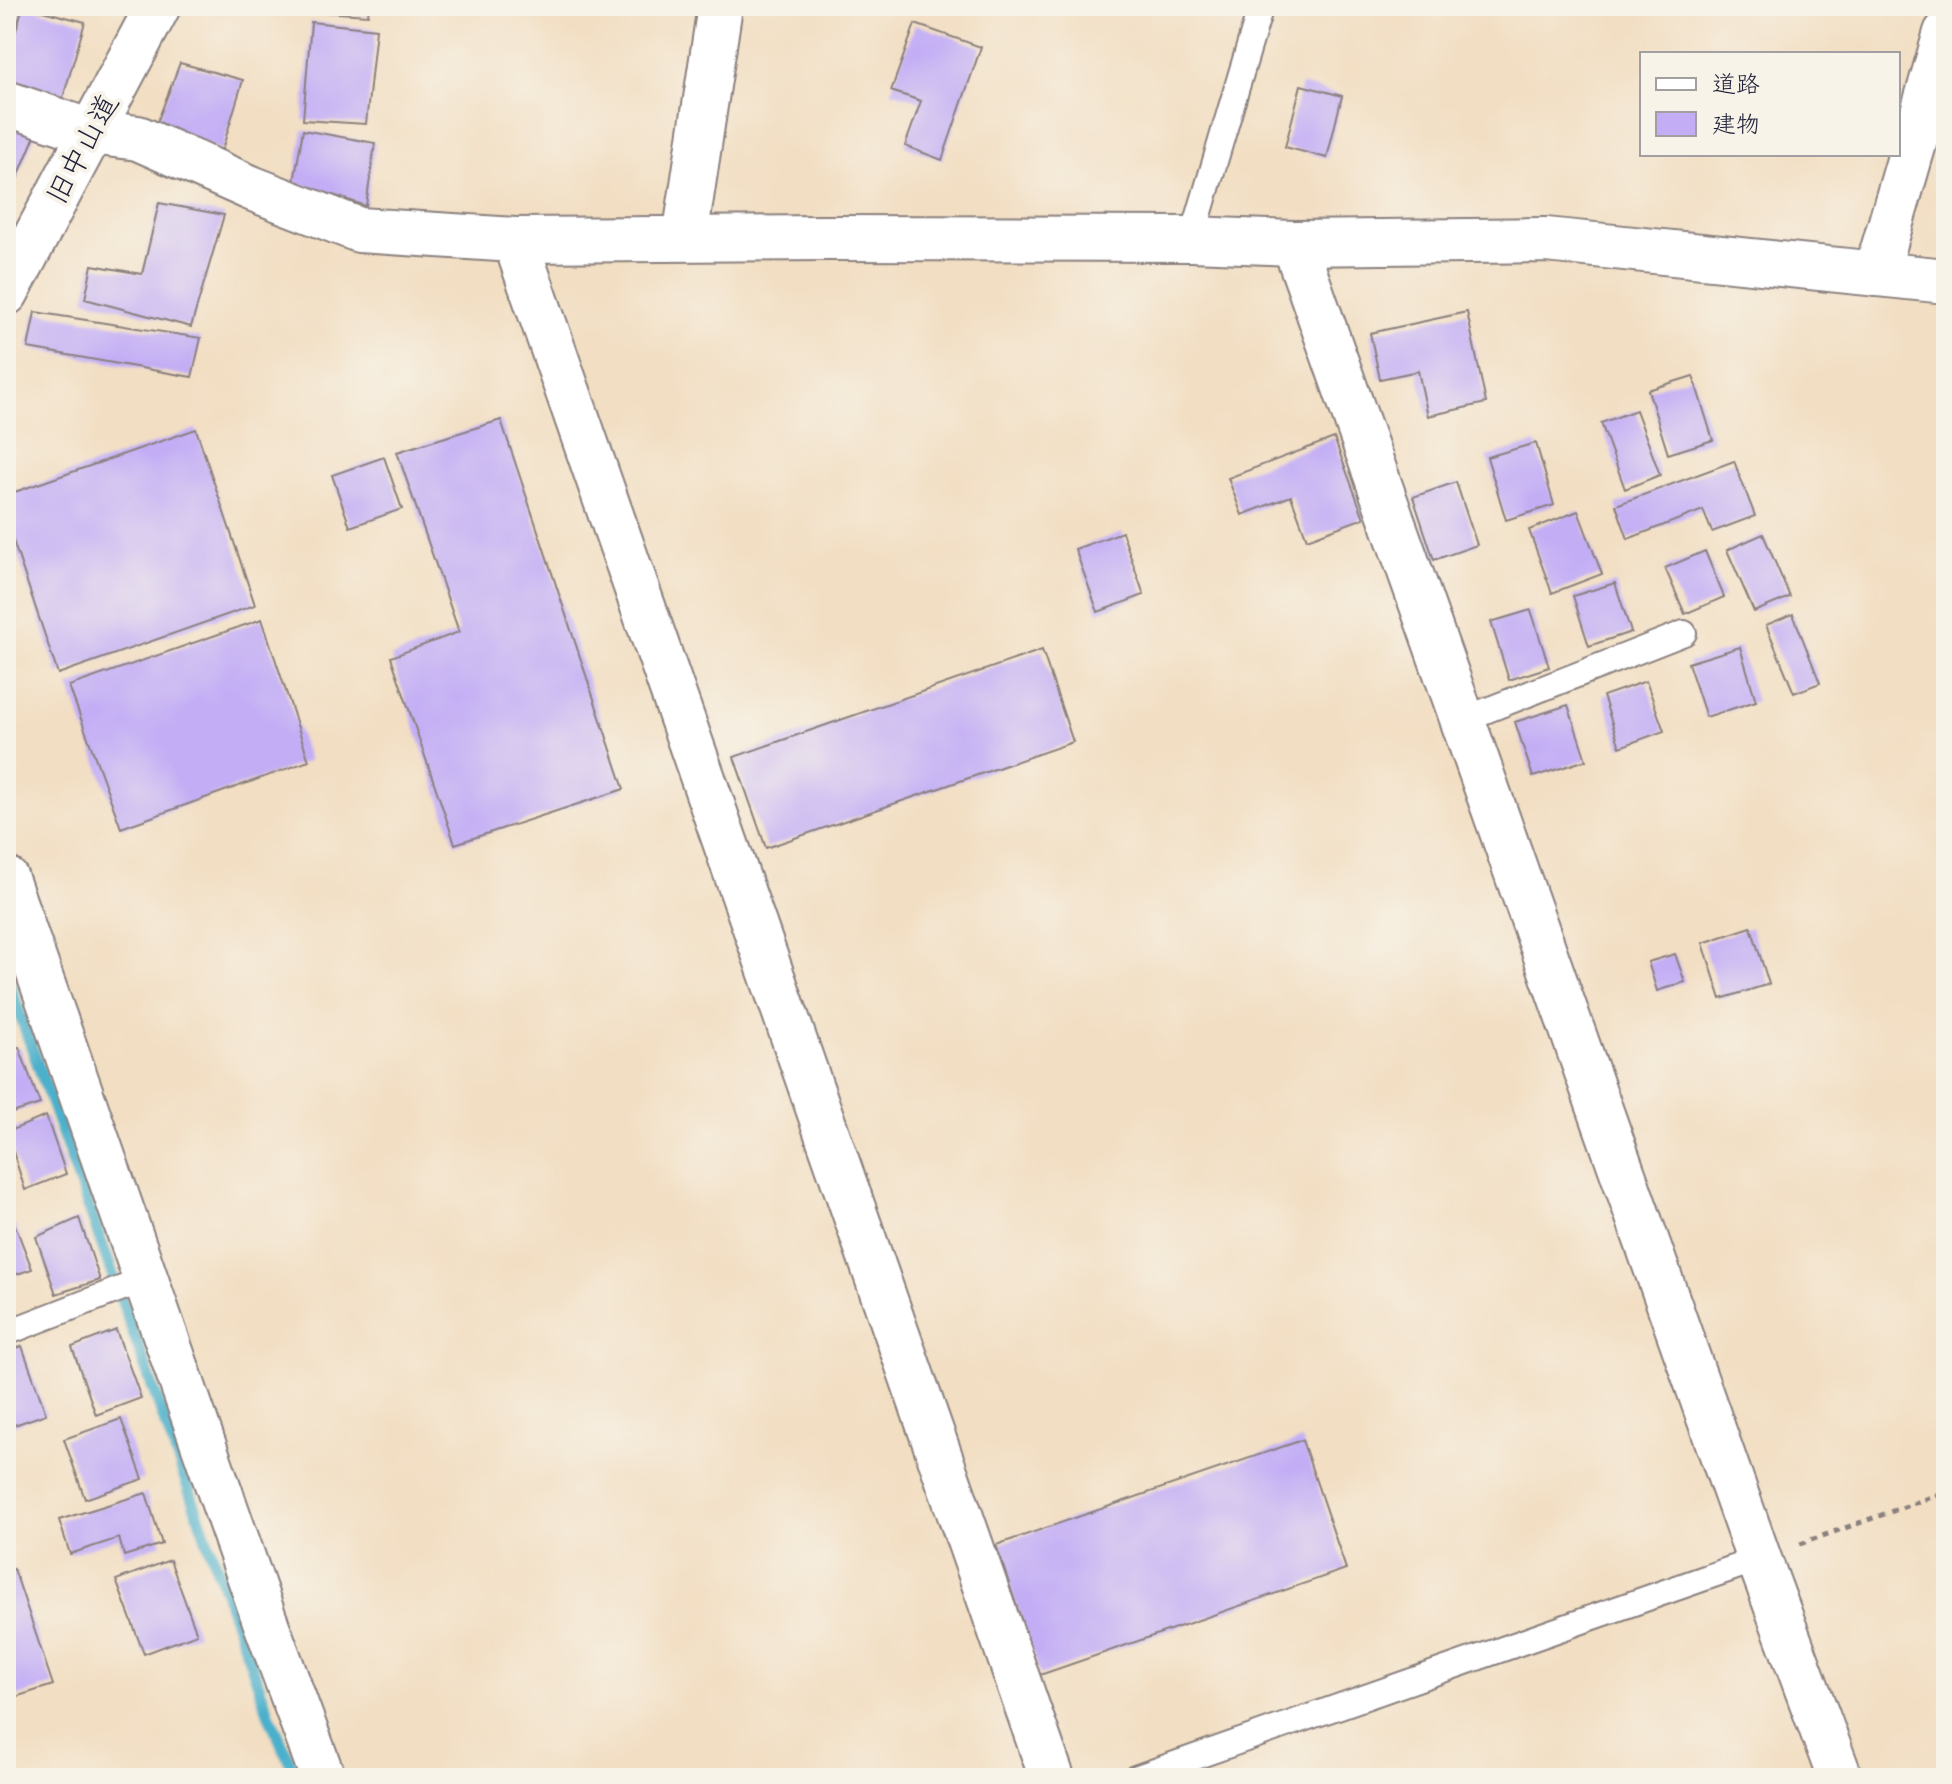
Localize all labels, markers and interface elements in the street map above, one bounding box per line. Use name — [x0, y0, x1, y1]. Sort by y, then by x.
legend — [1640, 52, 1900, 156]
text: 道路 — [1712, 67, 1760, 99]
street label: 旧中山道 — [35, 86, 127, 211]
text: 建物 — [1712, 107, 1760, 139]

